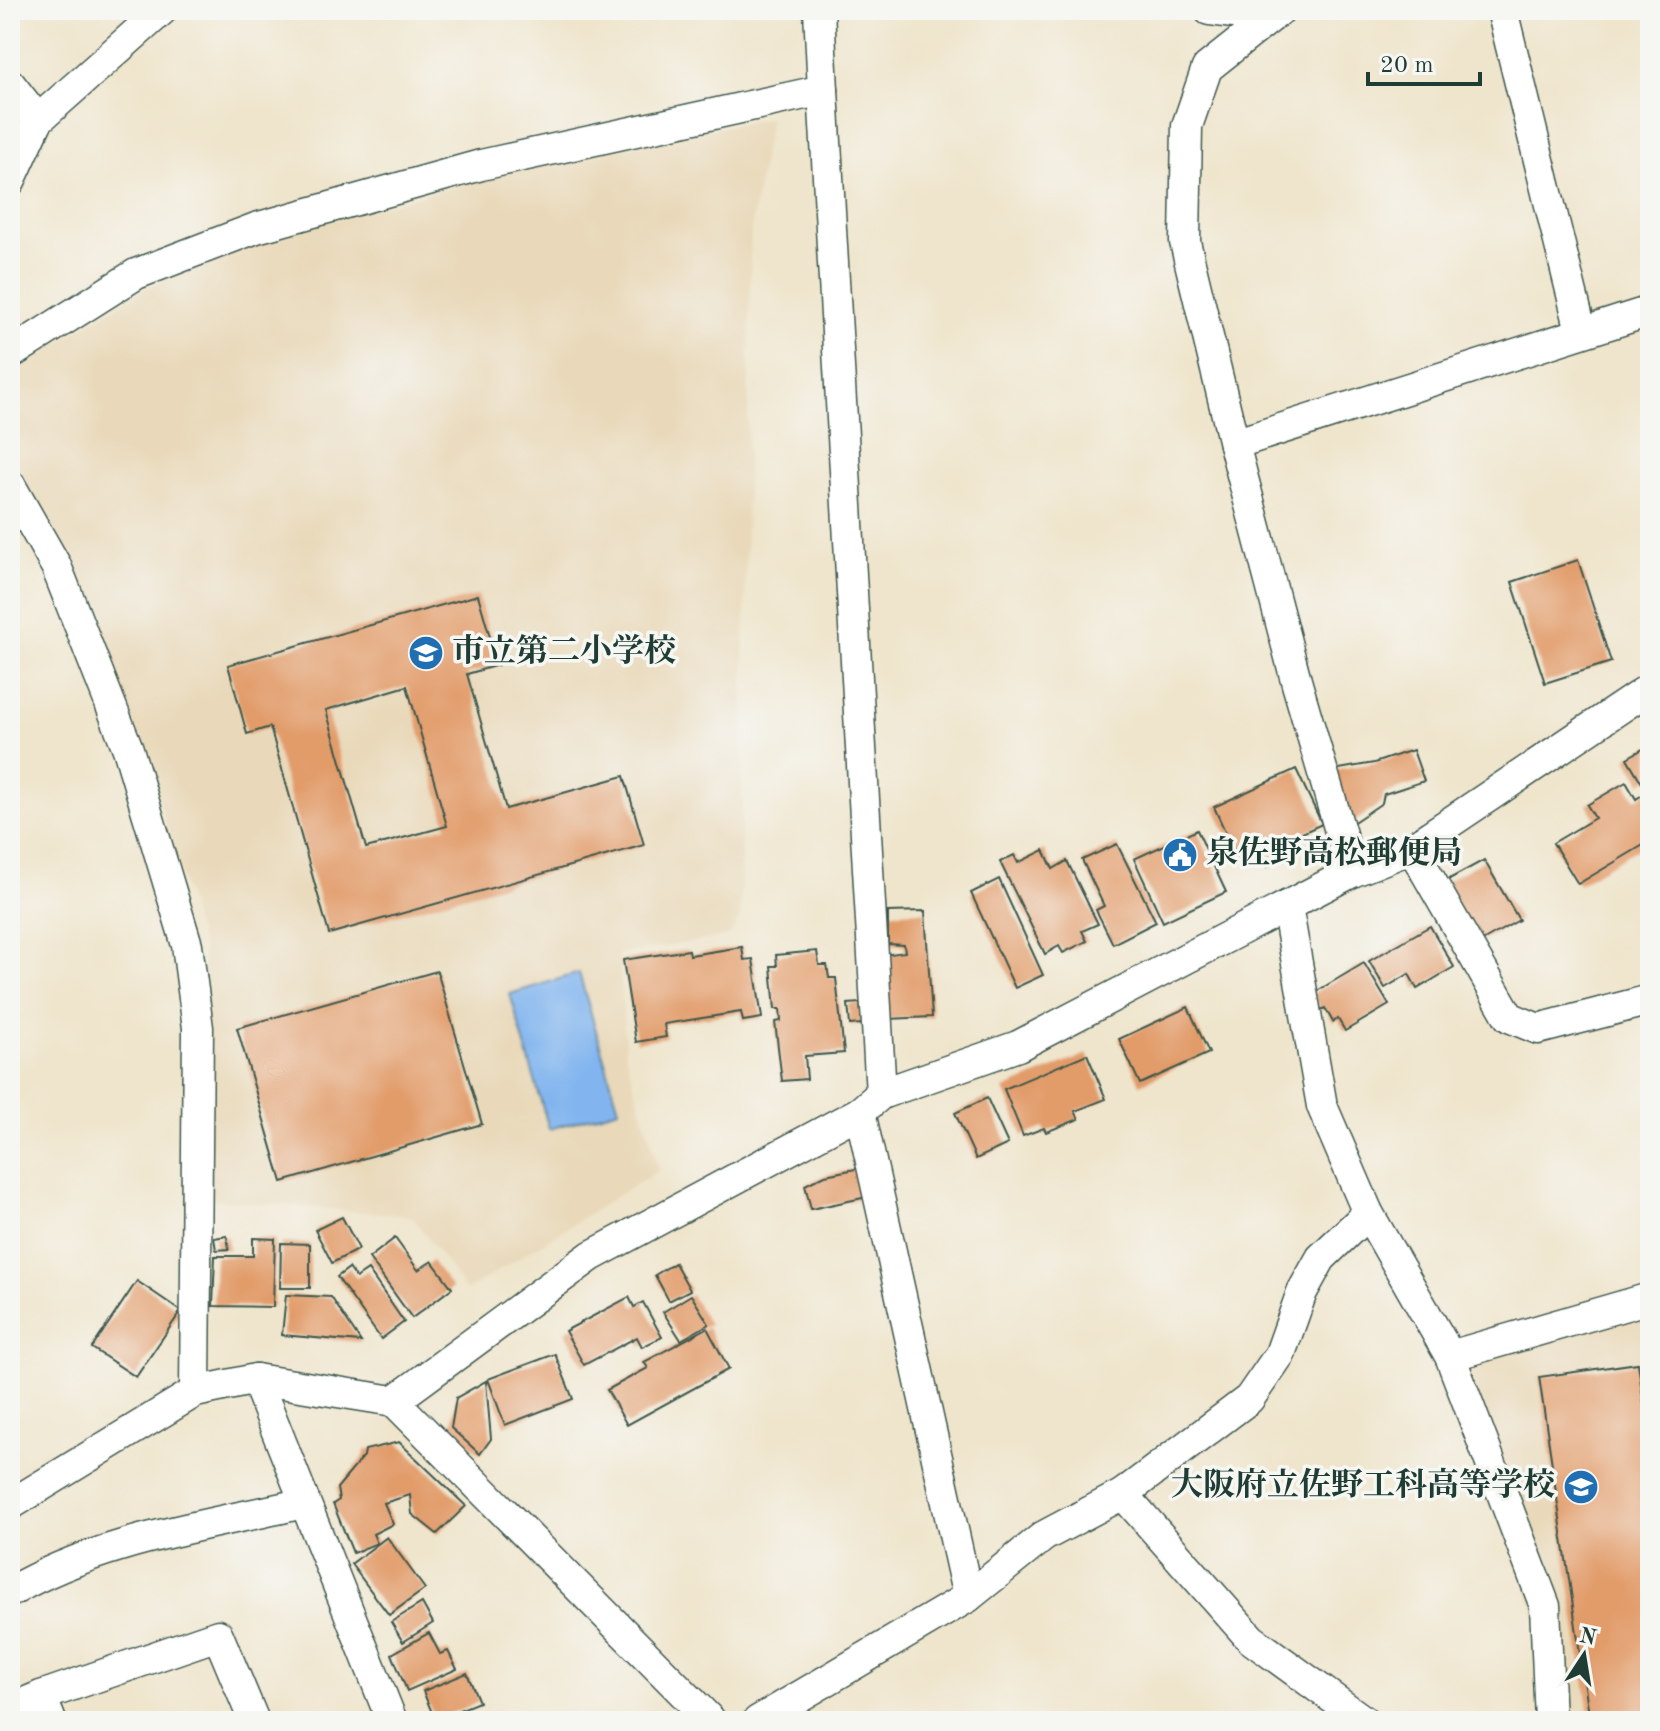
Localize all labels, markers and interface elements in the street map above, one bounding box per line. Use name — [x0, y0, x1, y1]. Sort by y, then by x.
scale bar — [1368, 36, 1480, 86]
text: 20 m — [1380, 54, 1434, 78]
place label: 市立第二小学校 — [452, 633, 676, 669]
school or university icon: 市立第二小学校 — [407, 634, 445, 672]
place label: 泉佐野高松郵便局 — [1206, 835, 1462, 871]
public building icon: 泉佐野高松郵便局 — [1161, 836, 1199, 874]
place label: 大阪府立佐野工科高等学校 — [1171, 1467, 1555, 1503]
school or university icon: 大阪府立佐野工科高等学校 — [1562, 1468, 1600, 1506]
north arrow — [1544, 1615, 1624, 1695]
text: N — [1577, 1625, 1598, 1650]

